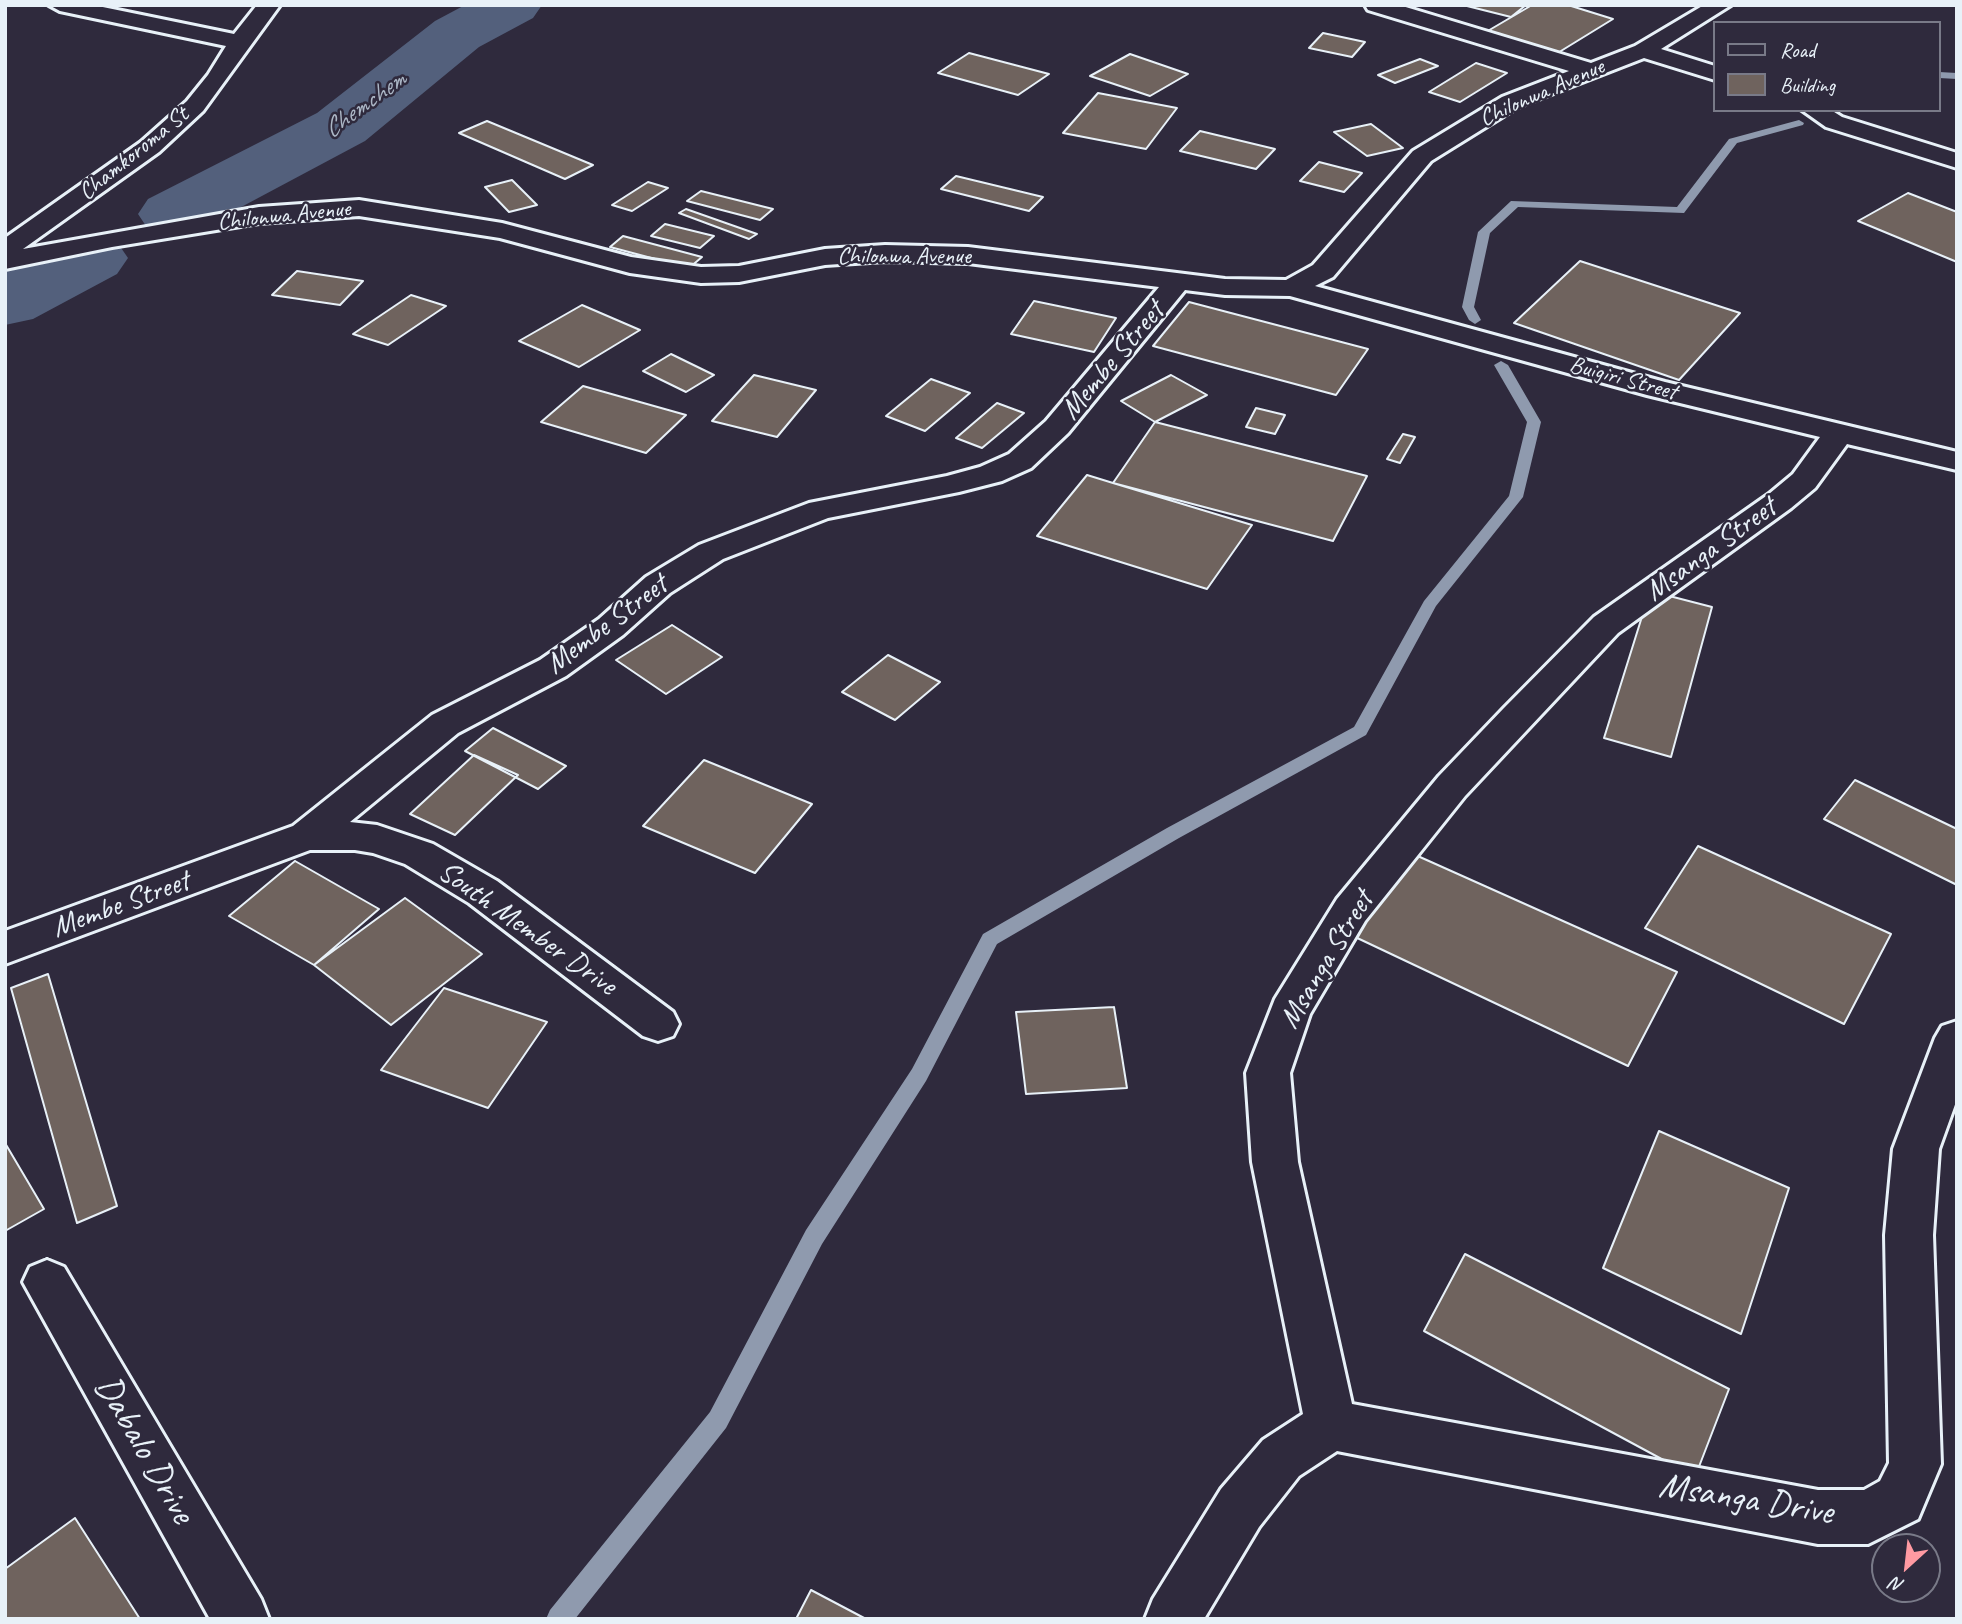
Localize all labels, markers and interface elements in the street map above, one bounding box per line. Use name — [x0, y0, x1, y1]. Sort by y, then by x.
legend — [1714, 21, 1941, 112]
text: Road — [1780, 37, 1815, 63]
street label: Chilonwa Avenue — [1475, 53, 1609, 133]
water label: Chemchem — [317, 65, 413, 145]
text: Building — [1780, 72, 1835, 98]
street label: Chamkoroma St — [73, 101, 195, 207]
street label: Chilonwa Avenue — [216, 195, 352, 237]
street label: Chilonwa Avenue — [837, 243, 971, 271]
street label: Membe Street — [1053, 294, 1173, 428]
street label: Buigiri Street — [1566, 351, 1680, 407]
street label: Msanga Street — [1638, 490, 1784, 610]
street label: Membe Street — [539, 567, 675, 683]
street label: South Member Drive — [431, 854, 623, 1004]
street label: Membe Street — [47, 864, 195, 946]
street label: Msanga Street — [1272, 885, 1382, 1035]
street label: Dabalo Drive — [84, 1368, 204, 1532]
street label: Msanga Drive — [1656, 1464, 1836, 1536]
north arrow — [1871, 1533, 1941, 1603]
text: N — [1887, 1572, 1908, 1598]

